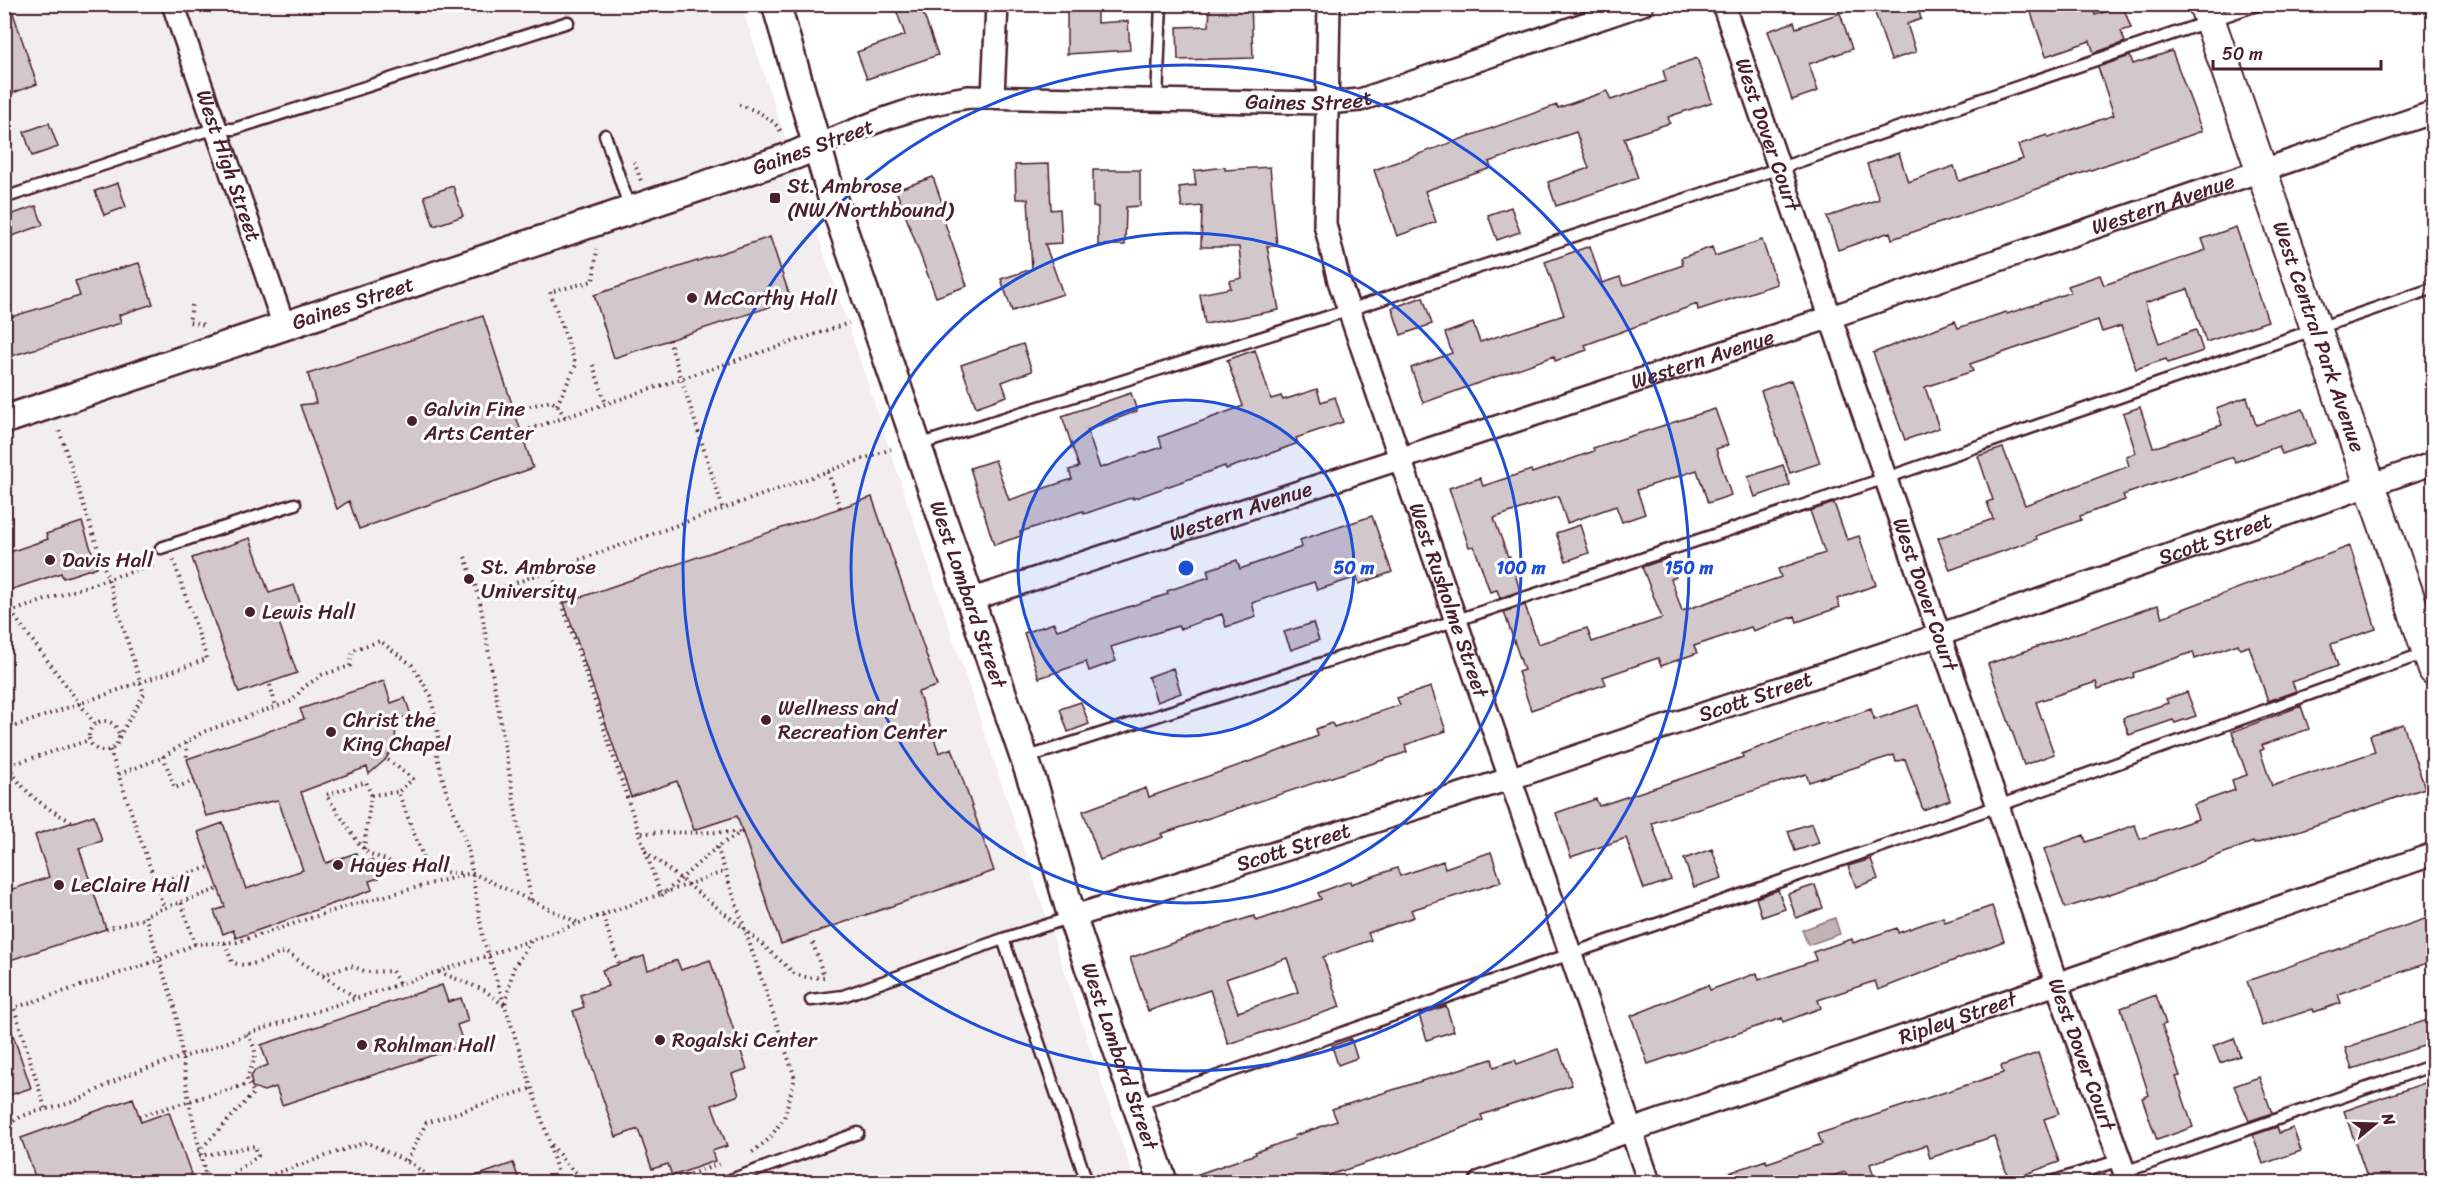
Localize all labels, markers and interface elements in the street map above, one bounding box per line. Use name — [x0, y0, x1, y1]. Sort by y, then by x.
scale bar — [2213, 33, 2381, 71]
text: 50 m — [2222, 38, 2263, 70]
street label: West Dover Court — [1724, 53, 1812, 218]
street label: Gaines Street — [1245, 78, 1378, 122]
street label: West High Street — [185, 84, 273, 247]
street label: Gaines Street — [747, 107, 879, 187]
street label: Western Avenue — [2086, 162, 2240, 246]
place label: St. Ambrose (NW/Northbound) — [787, 167, 955, 229]
marker: St. Ambrose (NW/Northbound) — [768, 191, 782, 205]
street label: West Central Park Avenue — [2261, 216, 2377, 458]
street label: Gaines Street — [287, 265, 419, 341]
place label: McCarthy Hall — [704, 279, 838, 317]
marker: McCarthy Hall — [685, 291, 699, 305]
street label: Western Avenue — [1626, 318, 1779, 401]
place label: Galvin Fine Arts Center — [423, 390, 535, 452]
marker: Galvin Fine Arts Center — [405, 414, 419, 428]
street label: Western Avenue — [1164, 470, 1318, 552]
street label: West Lombard Street — [918, 495, 1019, 695]
street label: West Rusholme Street — [1398, 497, 1500, 704]
street label: Scott Street — [2153, 502, 2277, 576]
street label: West Dover Court — [1881, 512, 1970, 678]
place label: Davis Hall — [62, 541, 154, 579]
place label: St. Ambrose University — [481, 548, 596, 610]
text: 50 m — [1334, 552, 1375, 584]
text: 100 m — [1497, 552, 1546, 584]
text: 150 m — [1665, 552, 1713, 584]
marker: Davis Hall — [43, 553, 57, 567]
centre of rings — [1176, 558, 1196, 578]
marker: St. Ambrose University — [462, 572, 476, 586]
place label: Lewis Hall — [262, 593, 356, 631]
marker: Lewis Hall — [243, 605, 257, 619]
street label: Scott Street — [1693, 660, 1817, 733]
place label: Wellness and Recreation Center — [778, 689, 947, 751]
place label: Christ the King Chapel — [343, 701, 452, 763]
marker: Wellness and Recreation Center — [759, 713, 773, 727]
marker: Christ the King Chapel — [324, 725, 338, 739]
street label: Scott Street — [1231, 811, 1355, 883]
place label: Hayes Hall — [350, 846, 451, 884]
marker: Hayes Hall — [331, 858, 345, 872]
place label: LeClaire Hall — [71, 866, 190, 904]
marker: LeClaire Hall — [52, 878, 66, 892]
street label: West Lombard Street — [1070, 957, 1170, 1156]
street label: West Dover Court — [2037, 973, 2128, 1138]
street label: Ripley Street — [1893, 979, 2023, 1056]
place label: Rogalski Center — [672, 1021, 818, 1059]
place label: Rohlman Hall — [374, 1026, 496, 1064]
marker: Rogalski Center — [653, 1033, 667, 1047]
marker: Rohlman Hall — [355, 1038, 369, 1052]
north arrow — [2345, 1094, 2405, 1154]
text: N — [2373, 1108, 2405, 1130]

